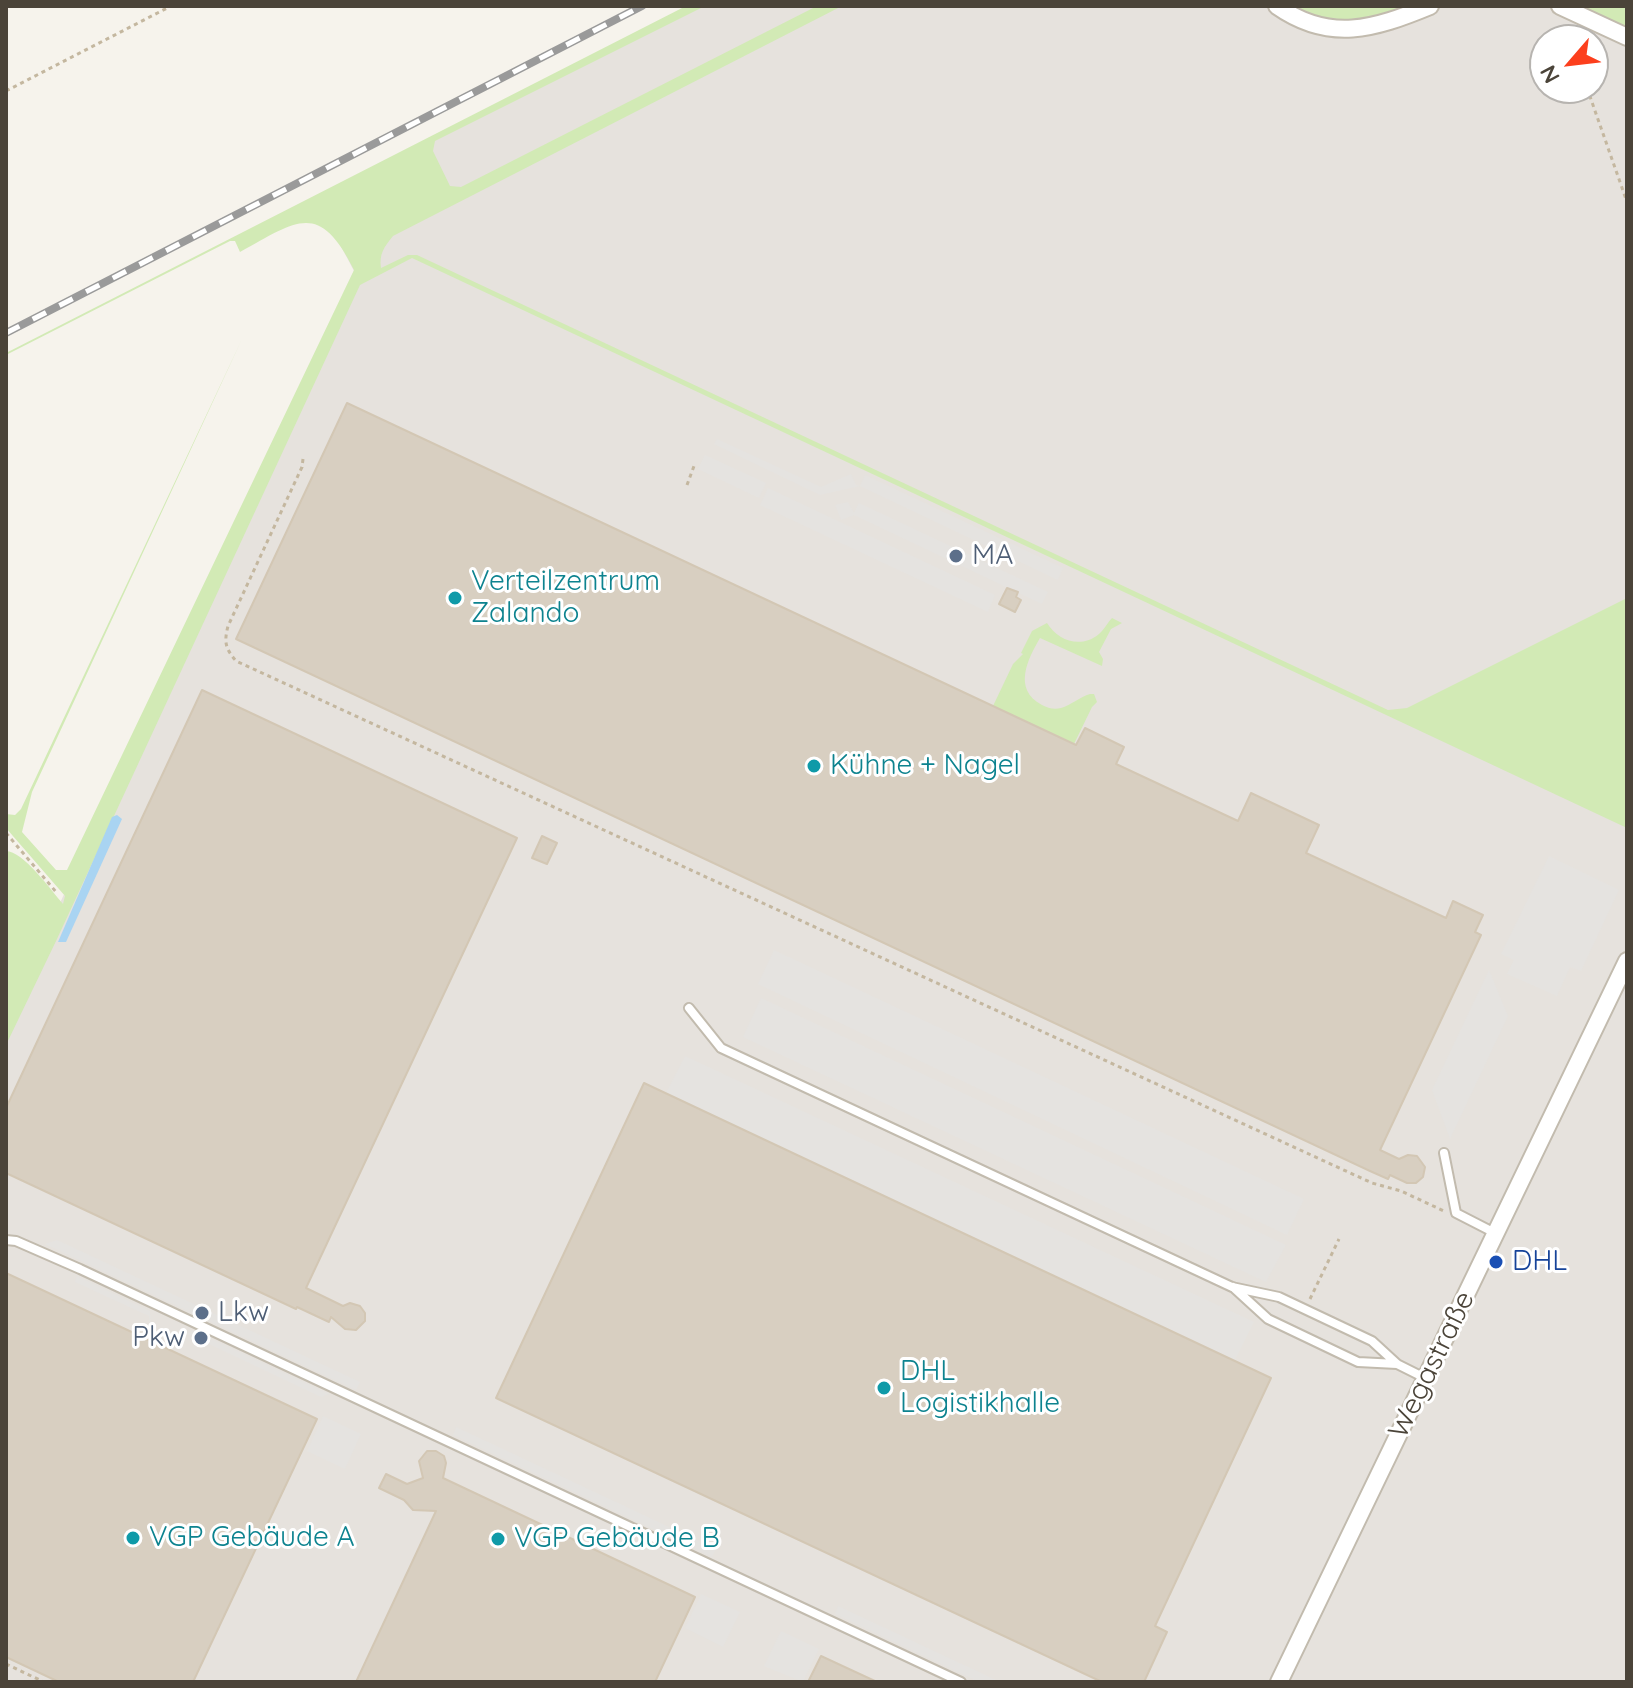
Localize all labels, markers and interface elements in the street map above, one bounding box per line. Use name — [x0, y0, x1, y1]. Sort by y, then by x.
north arrow — [1529, 24, 1609, 104]
text: N — [1533, 61, 1566, 88]
place label: MA — [972, 539, 1013, 573]
marker: MA — [947, 547, 965, 565]
place label: Verteilzentrum Zalando — [471, 565, 660, 631]
marker: Verteilzentrum Zalando — [446, 589, 464, 607]
place label: Kühne + Nagel — [830, 749, 1020, 783]
marker: Kühne + Nagel — [805, 757, 823, 775]
place label: DHL — [1512, 1245, 1567, 1279]
marker: DHL — [1487, 1253, 1505, 1271]
street label: Wegastraße — [1382, 1286, 1482, 1444]
place label: Lkw — [218, 1296, 269, 1330]
marker: Lkw — [193, 1304, 211, 1322]
place label: Pkw — [132, 1321, 185, 1355]
marker: Pkw — [192, 1329, 210, 1347]
place label: DHL Logistikhalle — [900, 1355, 1060, 1421]
marker: DHL Logistikhalle — [875, 1379, 893, 1397]
place label: VGP Gebäude A — [149, 1521, 355, 1555]
place label: VGP Gebäude B — [514, 1522, 720, 1556]
marker: VGP Gebäude A — [124, 1529, 142, 1547]
marker: VGP Gebäude B — [489, 1530, 507, 1548]

